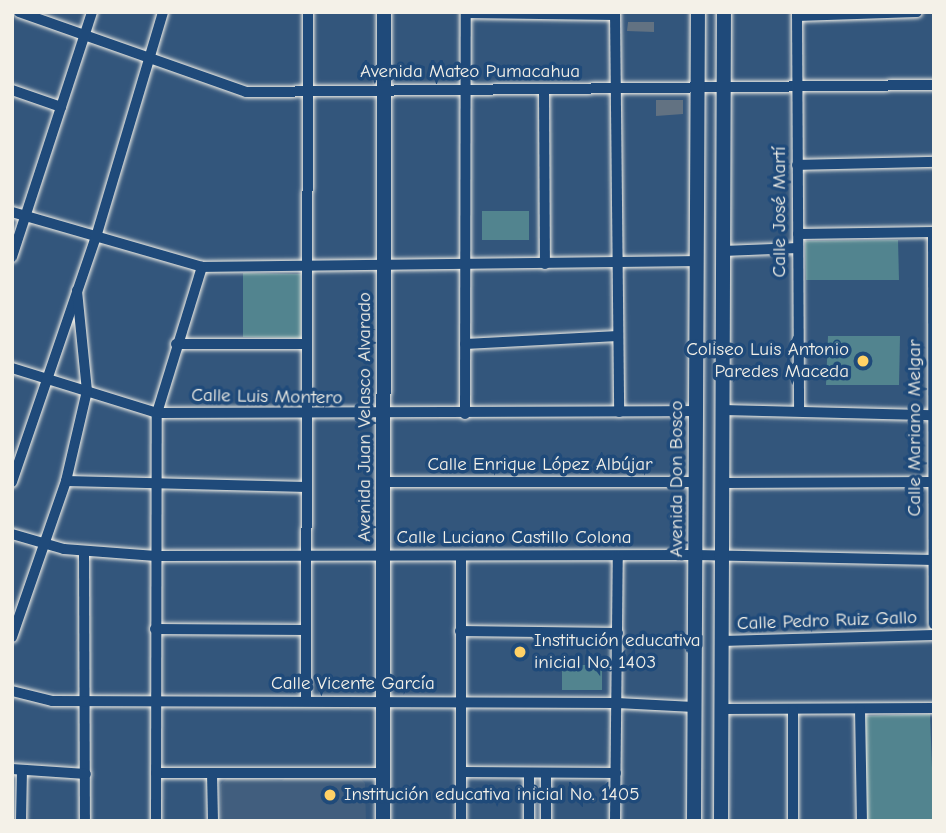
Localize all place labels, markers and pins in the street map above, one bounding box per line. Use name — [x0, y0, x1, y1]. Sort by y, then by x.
place label: Coliseo Luis Antonio Paredes Maceda — [686, 339, 849, 383]
marker: Coliseo Luis Antonio Paredes Maceda — [855, 353, 871, 369]
place label: Institución educativa inicial No. 1403 — [534, 630, 700, 674]
marker: Institución educativa inicial No. 1403 — [512, 644, 528, 660]
place label: Institución educativa inicial No. 1405 — [344, 784, 640, 806]
marker: Institución educativa inicial No. 1405 — [322, 787, 338, 803]

